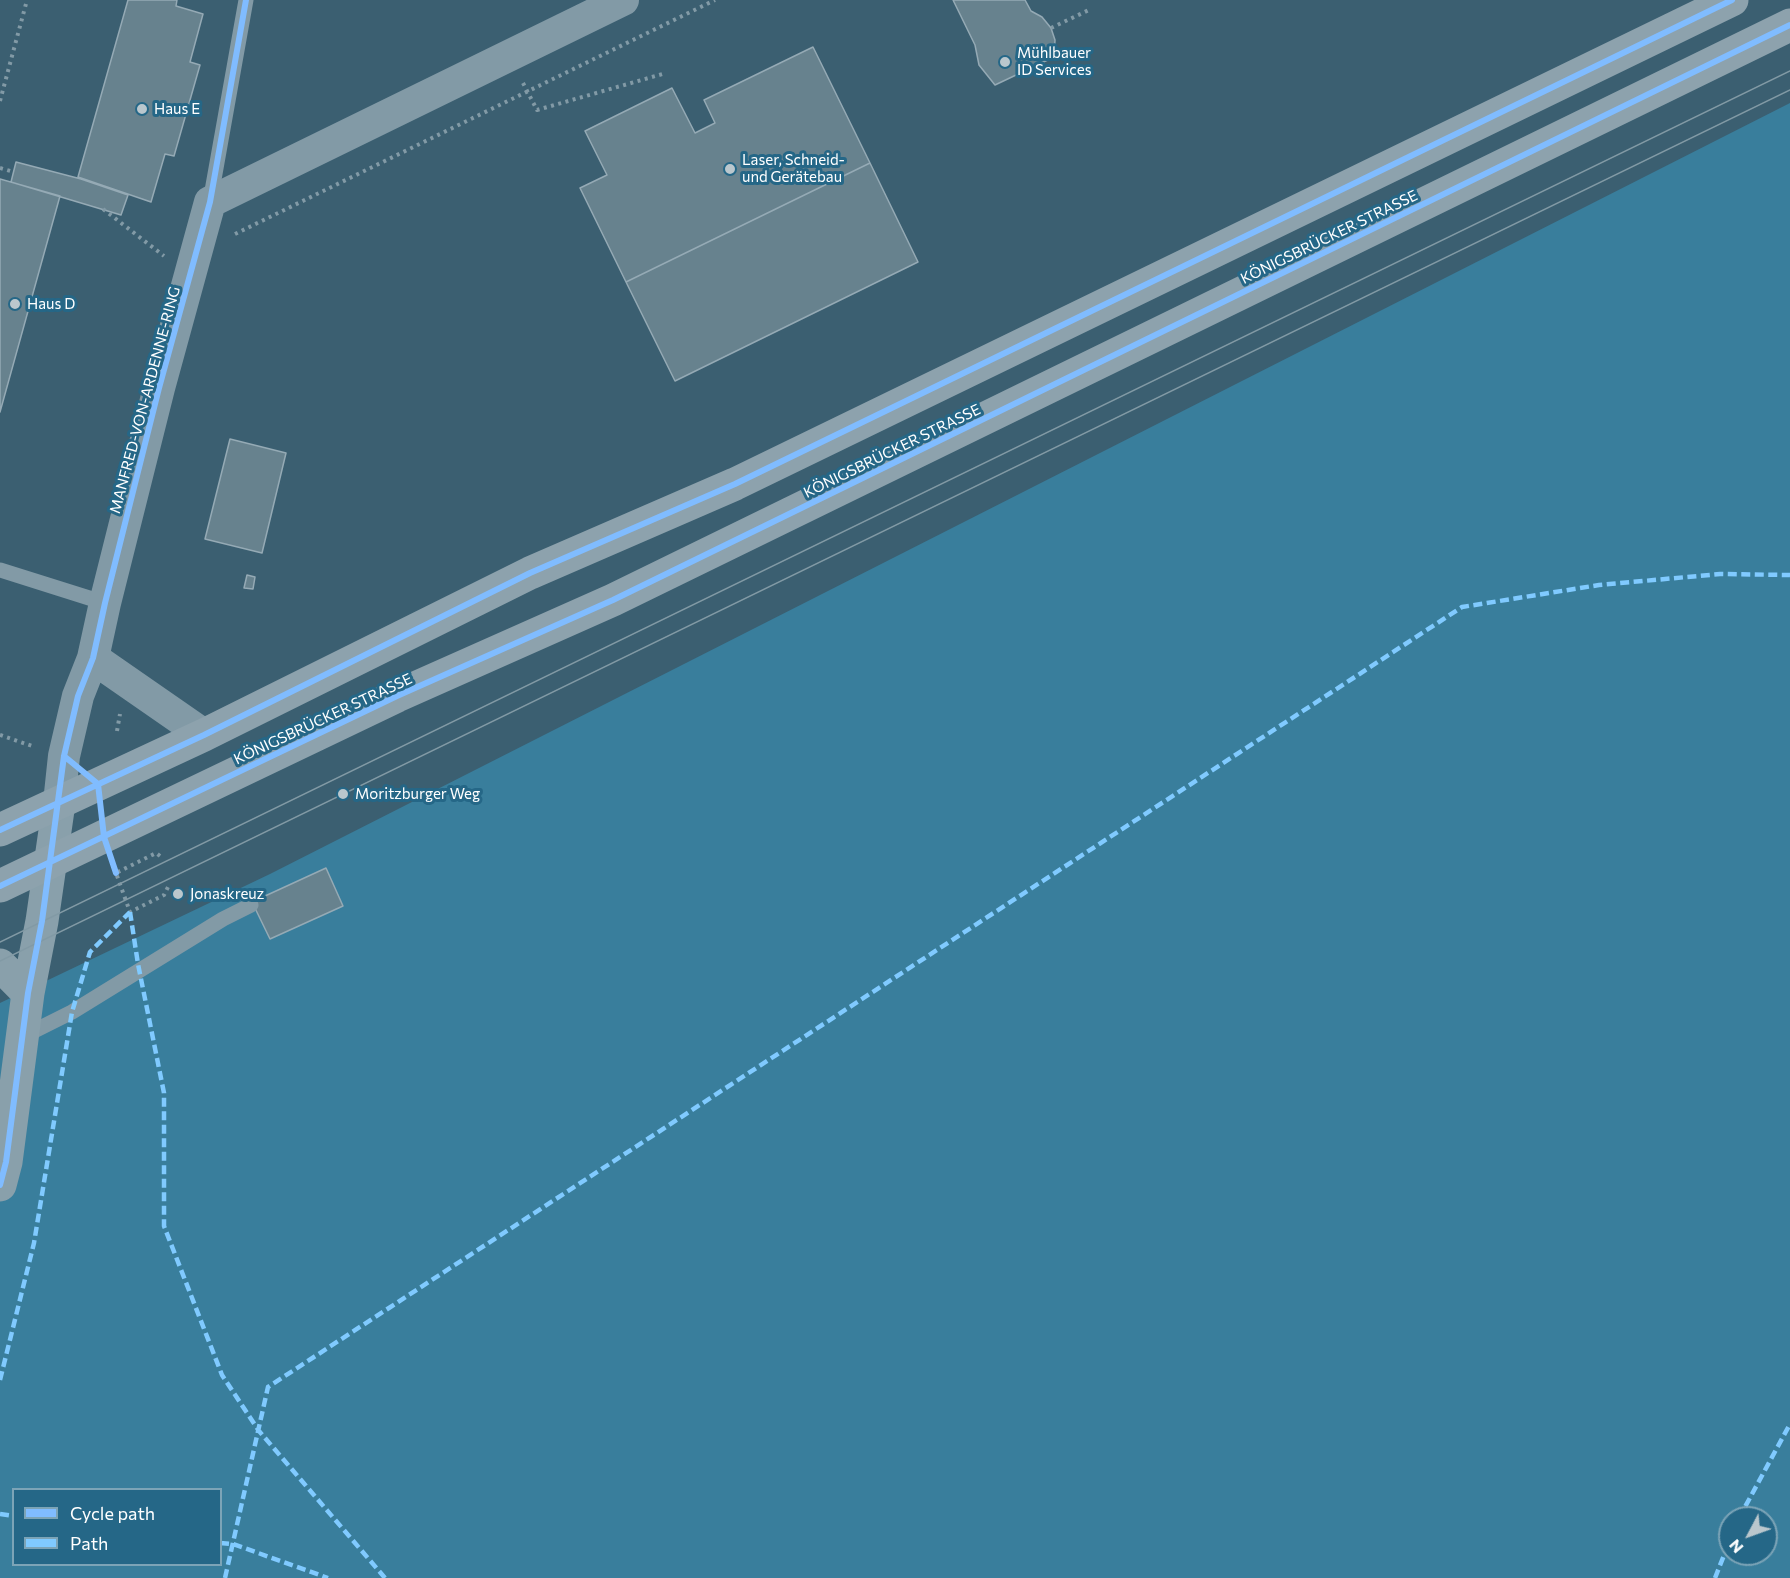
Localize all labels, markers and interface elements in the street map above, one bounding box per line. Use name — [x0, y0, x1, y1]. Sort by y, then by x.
place label: Mühlbauer ID Services — [1017, 44, 1092, 79]
marker: Mühlbauer ID Services — [998, 55, 1012, 69]
place label: Haus E — [154, 100, 200, 118]
marker: Haus E — [135, 102, 149, 116]
place label: Laser, Schneid- und Gerätebau — [742, 151, 845, 186]
marker: Laser, Schneid- und Gerätebau — [723, 162, 737, 176]
street label: KÖNIGSBRÜCKER STRASSE — [1238, 186, 1420, 288]
street label: MANFRED-VON-ARDENNE-RING — [106, 284, 184, 516]
place label: Haus D — [27, 295, 75, 313]
marker: Haus D — [8, 297, 22, 311]
street label: KÖNIGSBRÜCKER STRASSE — [801, 400, 983, 502]
street label: KÖNIGSBRÜCKER STRASSE — [231, 670, 415, 768]
place label: Moritzburger Weg — [355, 785, 480, 803]
marker: Moritzburger Weg — [336, 787, 350, 801]
place label: Jonaskreuz — [190, 885, 264, 903]
marker: Jonaskreuz — [171, 887, 185, 901]
legend — [12, 1488, 222, 1566]
text: Cycle path — [70, 1502, 155, 1524]
north arrow — [1718, 1506, 1778, 1566]
text: Path — [70, 1532, 108, 1554]
text: N — [1724, 1536, 1747, 1558]

